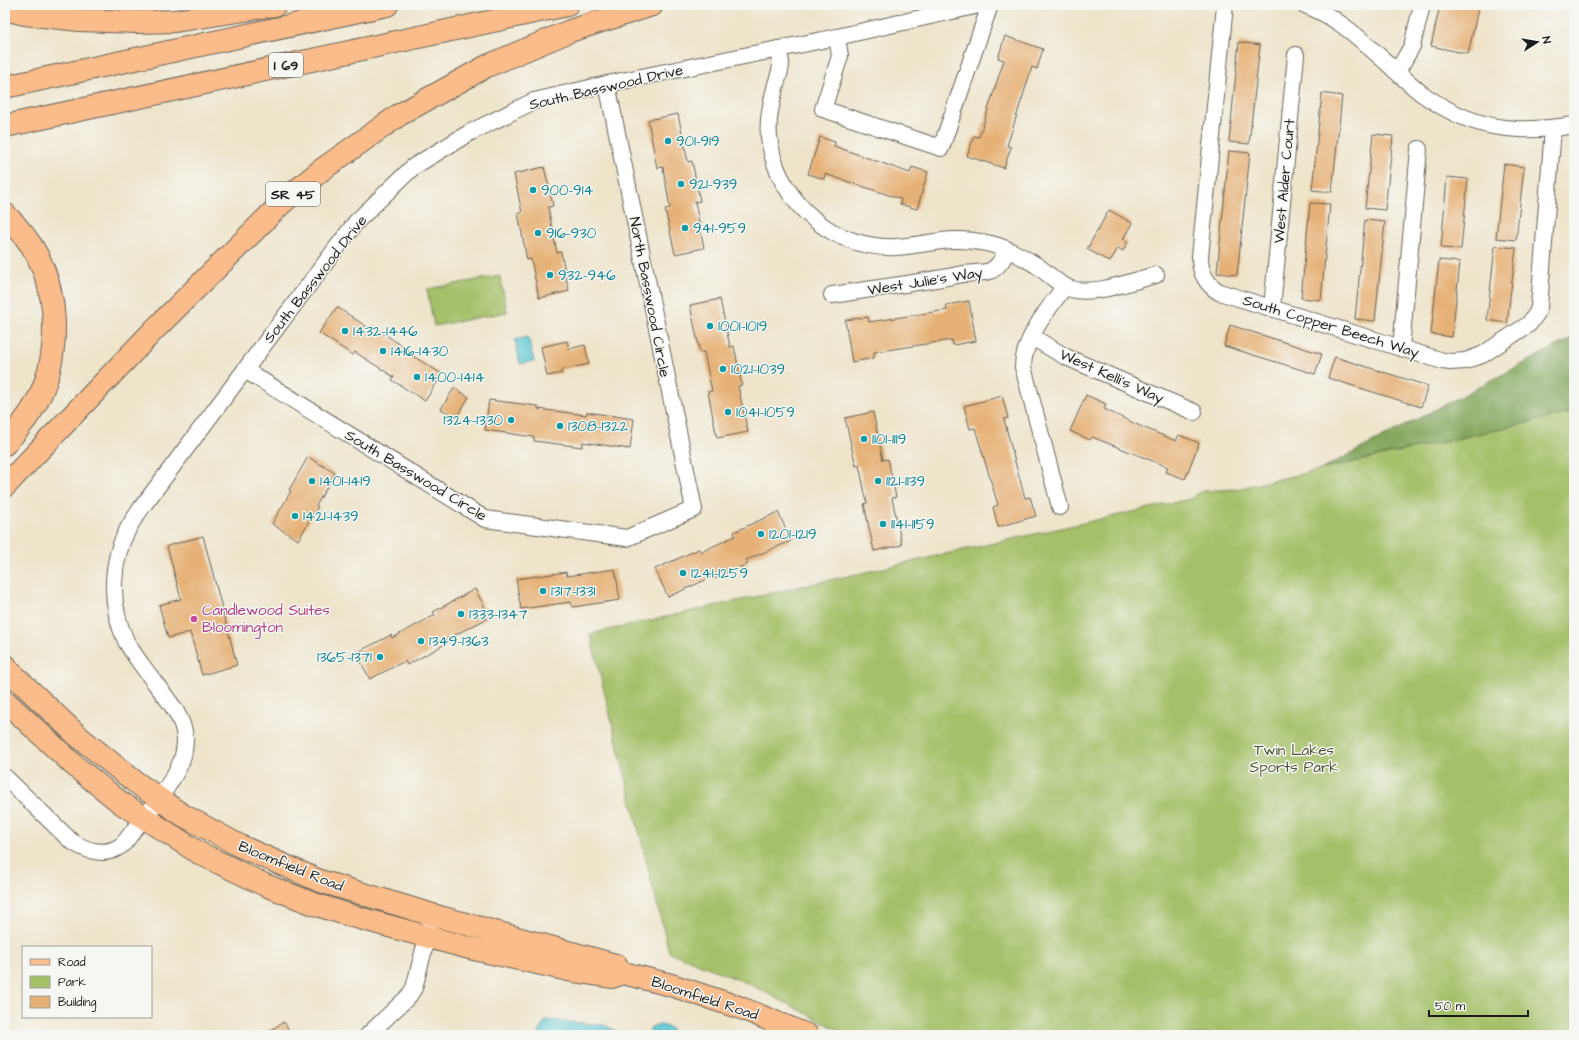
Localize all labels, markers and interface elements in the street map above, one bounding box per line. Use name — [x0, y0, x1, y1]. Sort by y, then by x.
north arrow — [1517, 22, 1557, 62]
text: N — [1538, 35, 1554, 45]
road number: I 69 — [269, 53, 303, 77]
street label: South Basswood Drive — [527, 60, 685, 115]
street label: West Alder Court — [1269, 118, 1300, 244]
place label: 901-919 — [676, 131, 720, 152]
marker: 901-919 — [663, 136, 673, 146]
place label: 921-939 — [689, 174, 737, 195]
marker: 921-939 — [676, 179, 686, 189]
place label: 900-914 — [541, 180, 594, 201]
road number: SR 45 — [266, 182, 320, 206]
marker: 900-914 — [528, 185, 538, 195]
street label: South Basswood Drive — [259, 211, 372, 348]
street label: North Basswood Circle — [624, 215, 675, 379]
place label: 941-959 — [693, 218, 746, 239]
place label: 916-930 — [546, 223, 597, 244]
marker: 941-959 — [680, 223, 690, 233]
marker: 916-930 — [533, 228, 543, 238]
street label: West Julie's Way — [866, 262, 984, 302]
place label: 932-946 — [558, 265, 616, 286]
marker: 932-946 — [545, 270, 555, 280]
street label: South Copper Beech Way — [1240, 290, 1421, 364]
place label: 1001-1019 — [718, 316, 767, 337]
place label: 1432-1446 — [353, 321, 418, 342]
marker: 1001-1019 — [705, 321, 715, 331]
marker: 1432-1446 — [340, 326, 350, 336]
place label: 1416-1430 — [391, 341, 449, 362]
street label: West Kelli's Way — [1056, 344, 1167, 410]
marker: 1416-1430 — [378, 346, 388, 356]
place label: 1021-1039 — [731, 359, 785, 380]
marker: 1021-1039 — [718, 364, 728, 374]
place label: 1400-1414 — [425, 367, 485, 388]
marker: 1400-1414 — [412, 372, 422, 382]
place label: 1041-1059 — [736, 402, 795, 423]
marker: 1041-1059 — [723, 407, 733, 417]
place label: 1324-1330 — [443, 410, 504, 431]
marker: 1324-1330 — [506, 415, 516, 425]
place label: 1308-1322 — [568, 416, 629, 437]
marker: 1308-1322 — [555, 421, 565, 431]
street label: South Basswood Circle — [341, 425, 491, 526]
place label: 1101-1119 — [872, 429, 906, 450]
marker: 1101-1119 — [859, 434, 869, 444]
place label: 1401-1419 — [320, 471, 371, 492]
place label: 1121-1139 — [886, 471, 925, 492]
marker: 1401-1419 — [307, 476, 317, 486]
marker: 1121-1139 — [873, 476, 883, 486]
place label: 1421-1439 — [303, 506, 359, 527]
marker: 1421-1439 — [290, 511, 300, 521]
place label: 1141-1159 — [891, 514, 935, 535]
marker: 1141-1159 — [878, 519, 888, 529]
place label: 1201-1219 — [769, 524, 817, 545]
marker: 1201-1219 — [756, 529, 766, 539]
place label: 1241-1259 — [691, 563, 748, 584]
marker: 1241-1259 — [678, 568, 688, 578]
place label: 1317-1331 — [551, 581, 596, 602]
marker: 1317-1331 — [538, 586, 548, 596]
place label: Candlewood Suites Bloomington — [202, 600, 330, 639]
place label: 1333-1347 — [469, 604, 527, 625]
marker: 1333-1347 — [456, 609, 466, 619]
marker: Candlewood Suites Bloomington — [189, 614, 199, 624]
place label: 1349-1363 — [429, 631, 489, 652]
marker: 1349-1363 — [416, 636, 426, 646]
place label: 1365-1371 — [317, 647, 372, 668]
marker: 1365-1371 — [375, 652, 385, 662]
park label: Twin Lakes Sports Park — [1250, 740, 1339, 778]
street label: Bloomfield Road — [235, 836, 347, 897]
legend — [22, 946, 152, 1018]
text: Road — [58, 954, 86, 971]
street label: Bloomfield Road — [649, 971, 761, 1026]
text: Park — [58, 974, 86, 991]
scale bar — [1429, 992, 1528, 1018]
text: Building — [58, 994, 96, 1012]
text: 50 m — [1435, 998, 1466, 1015]

